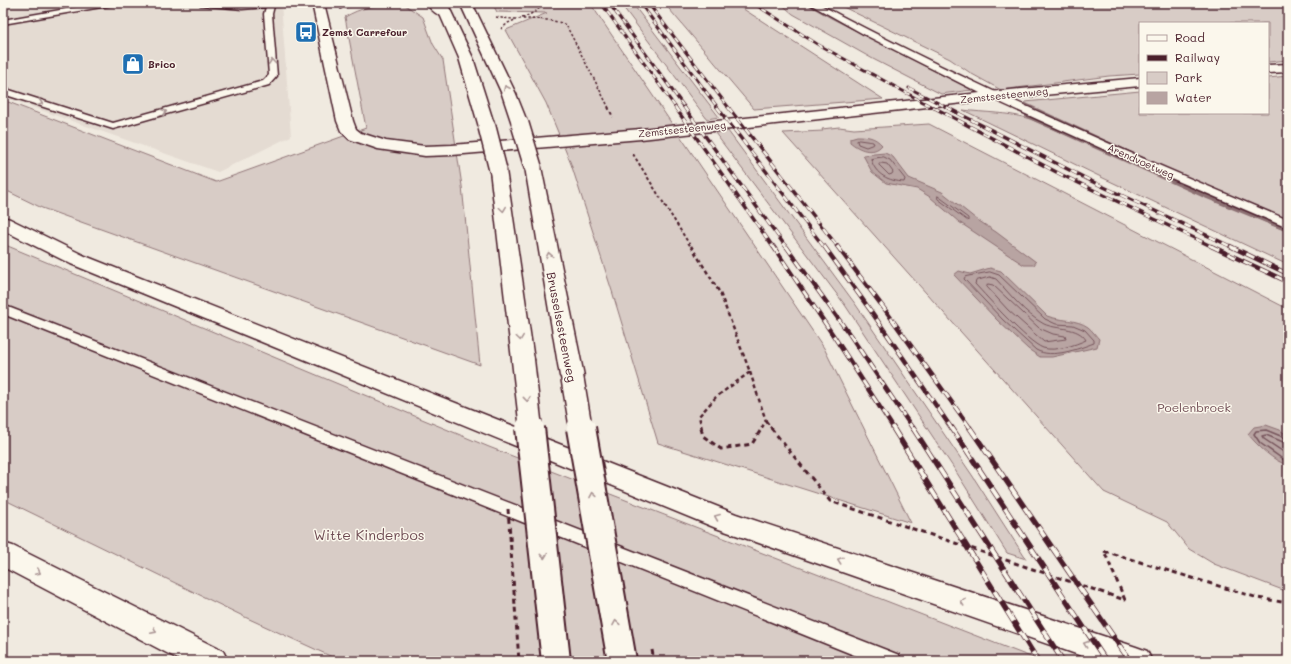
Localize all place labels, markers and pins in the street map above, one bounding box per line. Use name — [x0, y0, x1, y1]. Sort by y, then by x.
bus stop icon: Zemst Carrefour — [293, 19, 319, 45]
place label: Zemst Carrefour — [322, 25, 407, 39]
shop icon: Brico — [120, 51, 146, 77]
place label: Brico — [148, 57, 175, 71]

